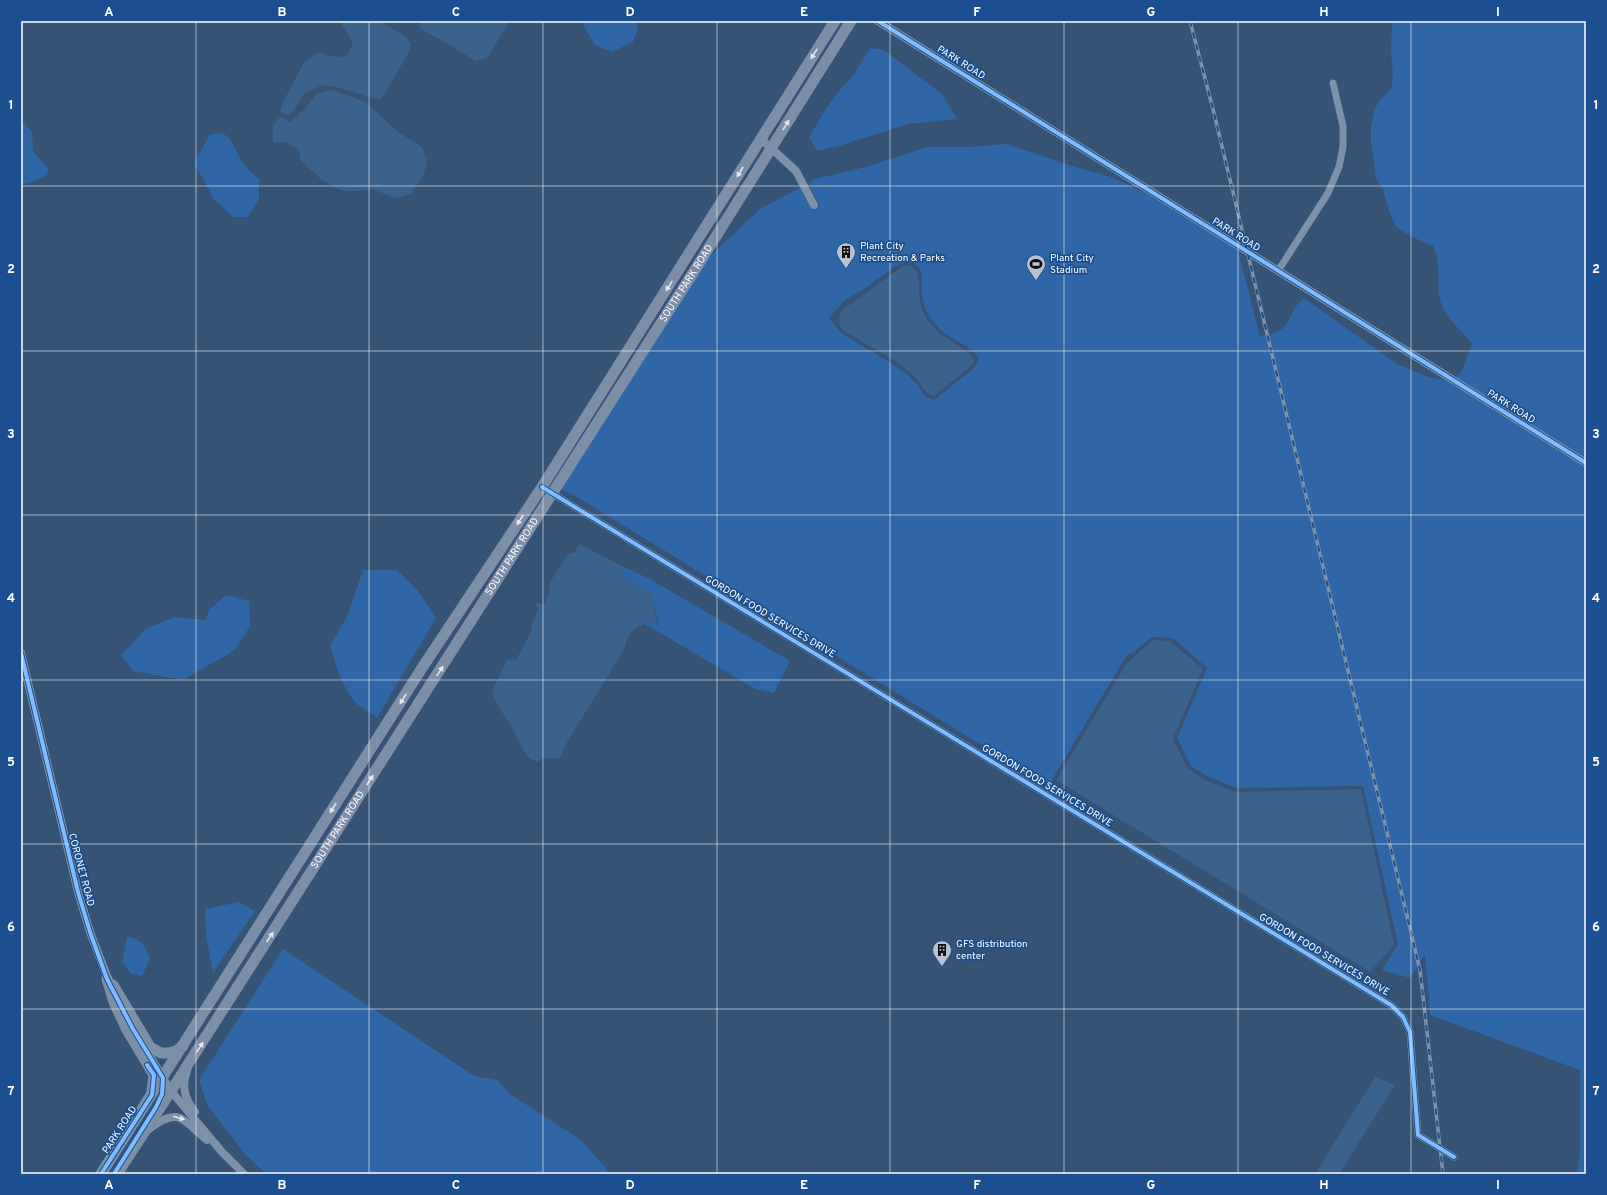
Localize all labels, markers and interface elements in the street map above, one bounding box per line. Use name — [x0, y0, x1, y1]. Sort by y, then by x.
text: A — [104, 5, 114, 21]
text: B — [278, 5, 287, 21]
text: C — [452, 5, 460, 21]
text: D — [625, 5, 635, 21]
text: E — [800, 5, 808, 21]
text: F — [973, 5, 981, 21]
text: G — [1147, 5, 1156, 21]
text: H — [1319, 5, 1329, 21]
text: I — [1496, 5, 1500, 21]
street label: PARK ROAD — [934, 43, 988, 83]
one-way arrow — [810, 49, 818, 59]
text: 1 — [8, 98, 14, 114]
text: 1 — [1593, 98, 1599, 114]
one-way arrow — [782, 119, 789, 131]
one-way arrow — [736, 166, 743, 178]
street label: PARK ROAD — [1209, 215, 1263, 255]
place label: Plant City Recreation & Parks — [860, 240, 945, 265]
building icon: Plant City Recreation & Parks — [835, 241, 857, 269]
street label: SOUTH PARK ROAD — [657, 242, 716, 325]
place label: Plant City Stadium — [1050, 252, 1094, 277]
sports icon: Plant City Stadium — [1025, 253, 1047, 281]
text: 2 — [7, 262, 15, 278]
text: 2 — [1592, 262, 1600, 278]
one-way arrow — [665, 280, 672, 292]
street label: PARK ROAD — [1484, 387, 1538, 427]
text: 3 — [7, 427, 15, 443]
text: 3 — [1592, 427, 1600, 443]
one-way arrow — [517, 514, 524, 526]
street label: SOUTH PARK ROAD — [482, 515, 542, 598]
street label: GORDON FOOD SERVICES DRIVE — [702, 573, 838, 661]
text: 4 — [7, 591, 15, 607]
text: 4 — [1592, 591, 1600, 607]
one-way arrow — [436, 665, 443, 677]
one-way arrow — [399, 694, 407, 704]
street label: GORDON FOOD SERVICES DRIVE — [979, 742, 1115, 830]
text: 5 — [7, 755, 15, 771]
text: 5 — [1592, 755, 1600, 771]
one-way arrow — [366, 775, 374, 785]
street label: SOUTH PARK ROAD — [308, 788, 367, 871]
one-way arrow — [330, 803, 337, 814]
street label: CORONET ROAD — [65, 832, 97, 908]
street label: GORDON FOOD SERVICES DRIVE — [1256, 911, 1392, 999]
text: 6 — [7, 920, 15, 936]
text: 6 — [1592, 920, 1600, 936]
one-way arrow — [266, 932, 274, 942]
place label: GFS distribution center — [956, 938, 1028, 963]
building icon: GFS distribution center — [931, 939, 953, 967]
one-way arrow — [196, 1042, 204, 1052]
text: 7 — [8, 1084, 15, 1100]
text: 7 — [1593, 1084, 1600, 1100]
street label: PARK ROAD — [100, 1104, 140, 1156]
one-way arrow — [172, 1116, 185, 1122]
text: A — [104, 1178, 114, 1194]
text: B — [278, 1178, 287, 1194]
text: C — [452, 1178, 460, 1194]
text: D — [625, 1178, 635, 1194]
text: E — [800, 1178, 808, 1194]
text: F — [973, 1178, 981, 1194]
text: G — [1147, 1178, 1156, 1194]
text: H — [1319, 1178, 1329, 1194]
text: I — [1496, 1178, 1500, 1194]

